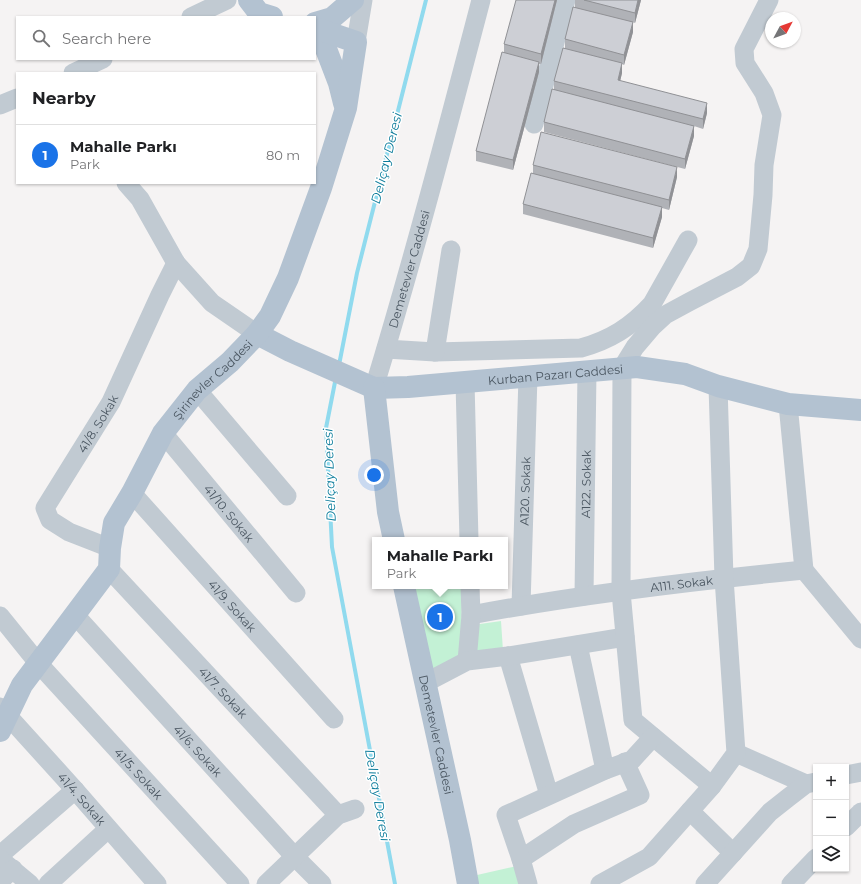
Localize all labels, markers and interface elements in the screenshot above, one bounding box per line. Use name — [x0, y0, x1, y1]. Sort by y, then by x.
north arrow — [765, 12, 801, 48]
search box — [16, 16, 316, 60]
icon: search — [30, 27, 52, 49]
text: Search here — [62, 29, 151, 48]
text: Nearby — [32, 88, 96, 108]
water label: Deliçay Deresi — [367, 110, 405, 205]
text: Mahalle Parkı — [70, 137, 177, 156]
text: 1 — [42, 147, 48, 163]
text: 80 m — [266, 147, 300, 163]
text: Park — [70, 156, 100, 172]
street label: Demetevler Caddesi — [385, 208, 432, 330]
street label: Şirinevler Caddesi — [169, 336, 255, 422]
street label: Kurban Pazarı Caddesi — [487, 361, 624, 387]
street label: 41/8. Sokak — [74, 391, 121, 455]
water label: Deliçay Deresi — [319, 428, 339, 522]
street label: A122. Sokak — [578, 449, 593, 518]
street label: A120. Sokak — [516, 456, 533, 526]
your location — [364, 465, 384, 485]
street label: 41/10. Sokak — [201, 481, 258, 546]
popup — [372, 537, 508, 589]
text: Mahalle Parkı — [387, 546, 493, 565]
text: Park — [387, 565, 416, 581]
street label: A111. Sokak — [649, 572, 715, 595]
street label: 41/9. Sokak — [205, 576, 260, 635]
pin: 1 — [427, 602, 453, 632]
street label: 41/7. Sokak — [196, 663, 252, 721]
street label: Demetevler Caddesi — [416, 673, 457, 796]
street label: 41/6. Sokak — [171, 721, 226, 780]
street label: 41/5. Sokak — [112, 744, 167, 803]
water label: Deliçay Deresi — [362, 748, 394, 843]
map controls — [813, 764, 849, 872]
button: + — [813, 764, 849, 800]
street label: 41/4. Sokak — [55, 769, 110, 829]
button: − — [813, 800, 849, 836]
button: layers — [813, 836, 849, 872]

